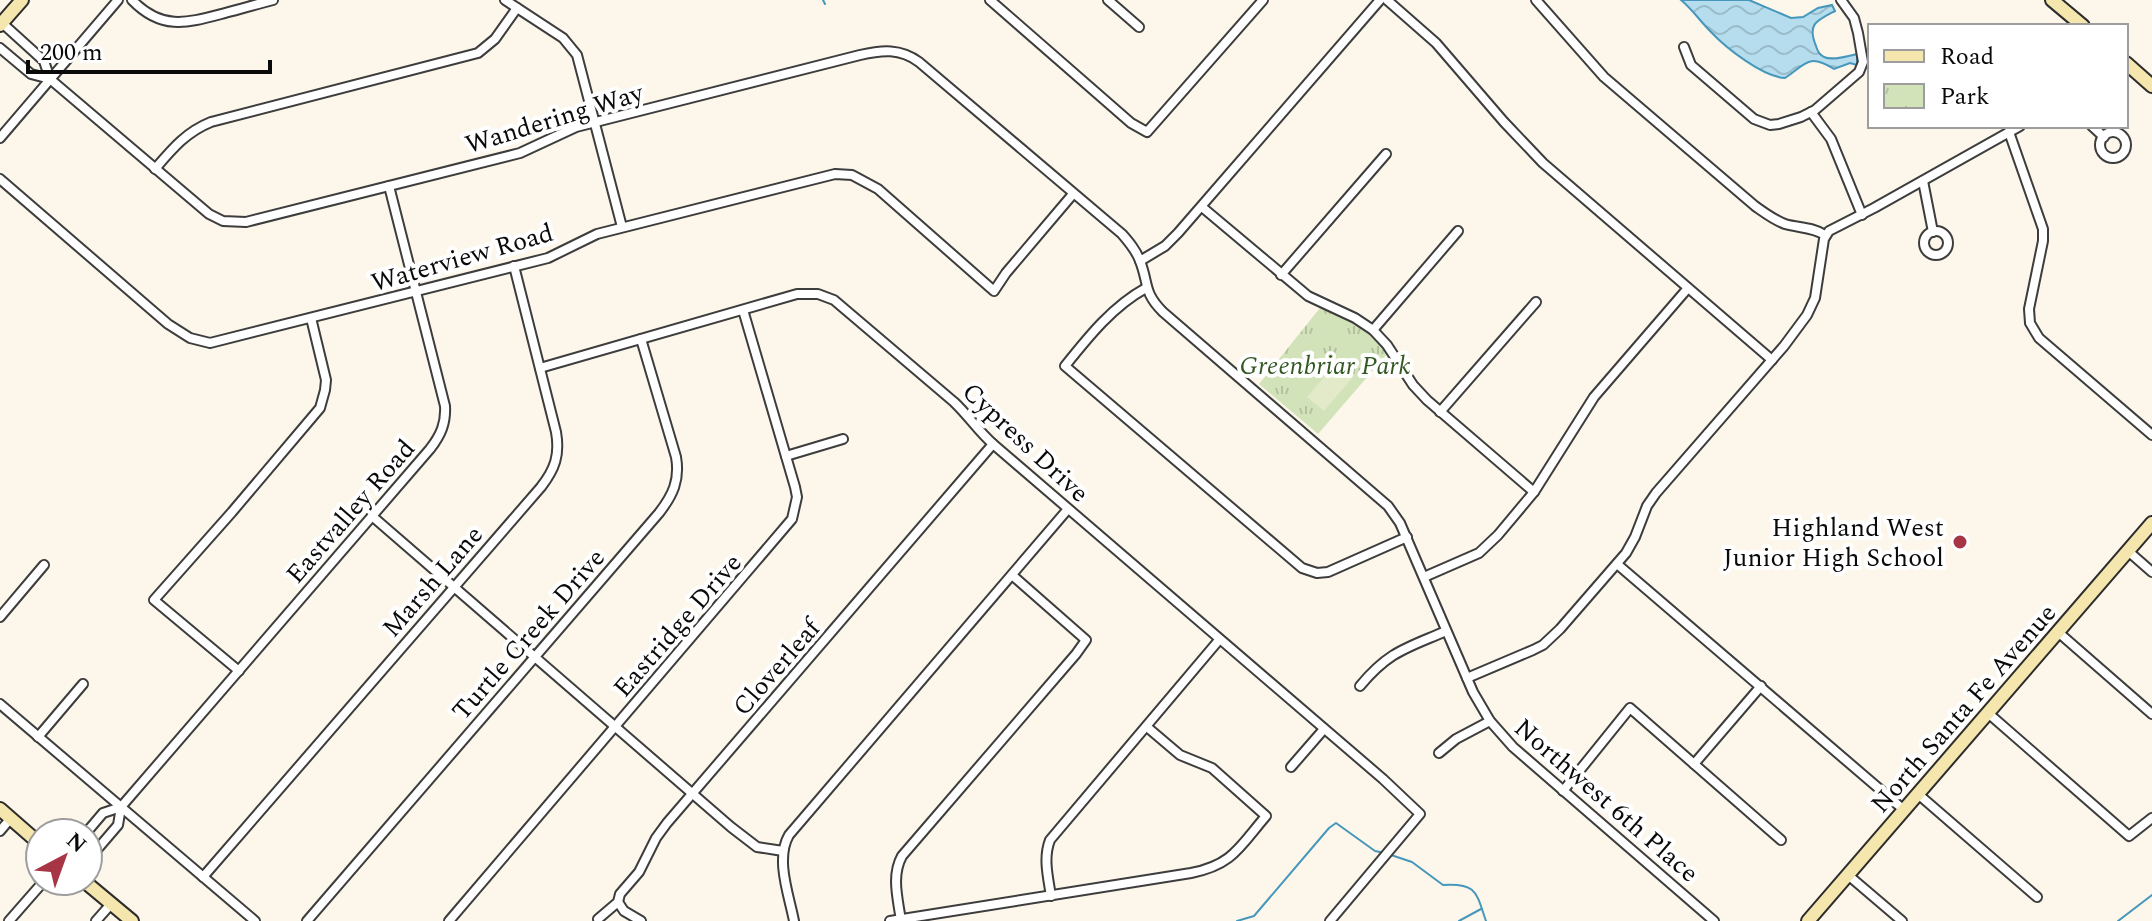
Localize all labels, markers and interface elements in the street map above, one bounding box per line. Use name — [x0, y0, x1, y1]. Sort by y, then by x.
scale bar — [28, 24, 270, 74]
legend — [1868, 24, 2128, 128]
text: 200 m — [40, 35, 103, 71]
text: Road — [1940, 39, 1994, 75]
street label: Wandering Way — [460, 72, 650, 165]
text: Park — [1940, 79, 1990, 115]
street label: Waterview Road — [367, 213, 558, 303]
park label: Greenbriar Park — [1239, 346, 1411, 386]
street label: Cypress Drive — [953, 373, 1098, 512]
street label: Eastvalley Road — [276, 430, 425, 593]
place label: Highland West Junior High School — [1723, 508, 1944, 578]
street label: Marsh Lane — [372, 517, 493, 647]
marker: Highland West Junior High School — [1951, 533, 1969, 551]
street label: Turtle Creek Drive — [442, 540, 615, 730]
street label: Eastridge Drive — [604, 545, 752, 707]
street label: North Santa Fe Avenue — [1861, 595, 2066, 822]
street label: Cloverleaf — [723, 609, 832, 725]
street label: Northwest 6th Place — [1505, 709, 1708, 893]
north arrow — [24, 817, 104, 897]
text: N — [59, 825, 94, 861]

